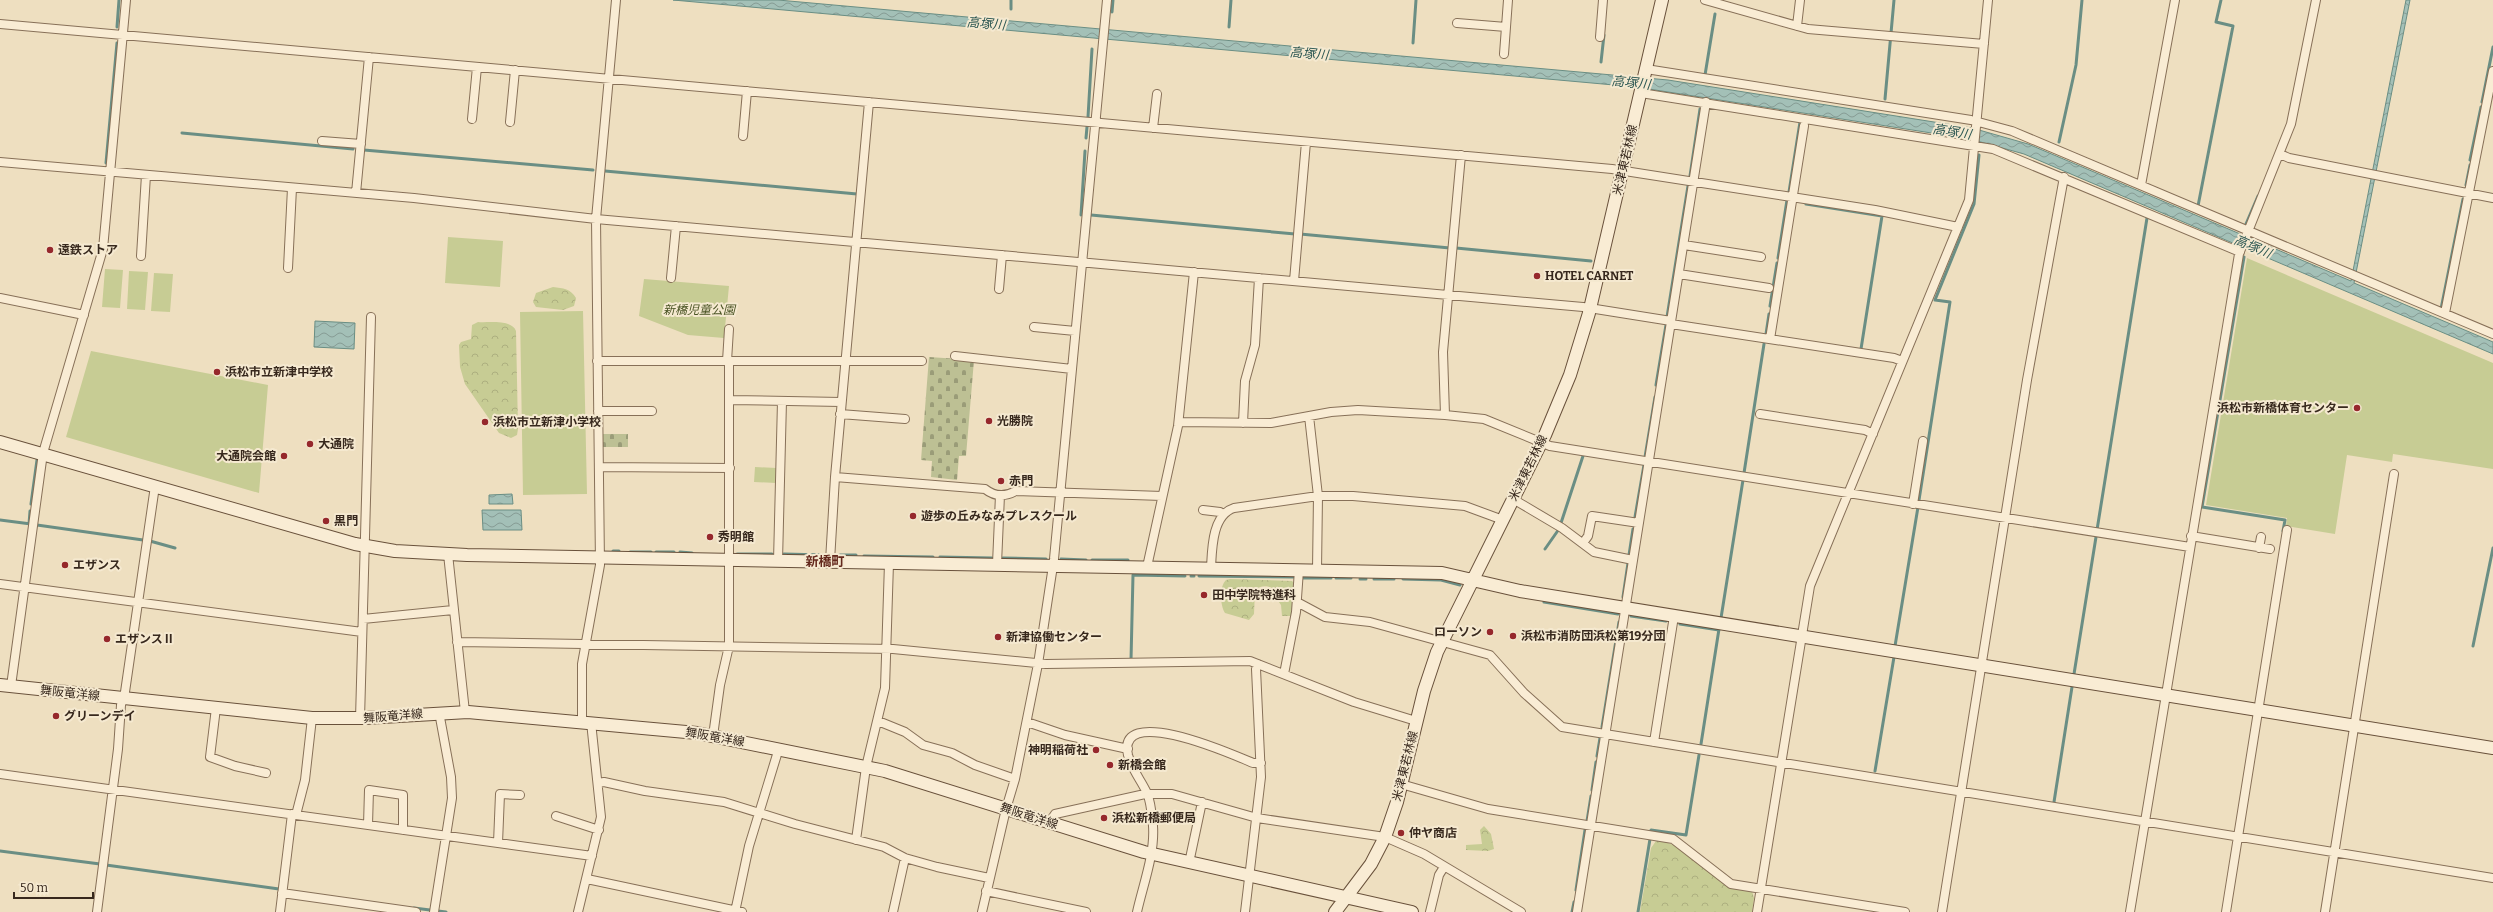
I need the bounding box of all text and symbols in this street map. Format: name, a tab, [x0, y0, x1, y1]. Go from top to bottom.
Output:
water label: 高塚川	[966, 14, 1008, 33]
water label: 高塚川	[1289, 44, 1331, 63]
water label: 高塚川	[1611, 73, 1653, 92]
water label: 高塚川	[1931, 121, 1974, 142]
street label: 米津東若林線	[1610, 123, 1640, 197]
water label: 高塚川	[2232, 232, 2276, 262]
place label: 遠鉄ストア	[58, 243, 118, 257]
marker: 遠鉄ストア	[45, 245, 55, 255]
place label: HOTEL CARNET	[1545, 269, 1634, 283]
marker: HOTEL CARNET	[1532, 271, 1542, 281]
park label: 新橋児童公園	[663, 303, 737, 317]
place label: 浜松市立新津中学校	[225, 365, 333, 379]
marker: 浜松市立新津中学校	[212, 367, 222, 377]
place label: 浜松市新橋体育センター	[2217, 401, 2349, 415]
marker: 浜松市新橋体育センター	[2352, 403, 2362, 413]
place label: 光勝院	[997, 414, 1033, 428]
place label: 浜松市立新津小学校	[493, 415, 601, 429]
marker: 光勝院	[984, 416, 994, 426]
marker: 浜松市立新津小学校	[480, 417, 490, 427]
street label: 米津東若林線	[1506, 433, 1550, 503]
place label: 大通院	[318, 437, 354, 451]
marker: 大通院	[305, 439, 315, 449]
place label: 大通院会館	[216, 449, 276, 463]
marker: 大通院会館	[279, 451, 289, 461]
place label: 赤門	[1009, 474, 1033, 488]
marker: 赤門	[996, 476, 1006, 486]
place label: 遊歩の丘みなみプレスクール	[921, 509, 1077, 523]
marker: 遊歩の丘みなみプレスクール	[908, 511, 918, 521]
place label: 黒門	[334, 514, 358, 528]
marker: 黒門	[321, 516, 331, 526]
place label: 秀明館	[718, 530, 754, 544]
marker: 秀明館	[705, 532, 715, 542]
district label: 新橋町	[805, 554, 845, 569]
place label: エザンス	[73, 558, 121, 572]
marker: エザンス	[60, 560, 70, 570]
place label: 田中学院特進科	[1212, 588, 1296, 602]
marker: 田中学院特進科	[1199, 590, 1209, 600]
place label: ローソン	[1434, 625, 1482, 639]
marker: ローソン	[1485, 627, 1495, 637]
place label: 浜松市消防団浜松第19分団	[1521, 629, 1665, 643]
place label: 新津協働センター	[1006, 630, 1102, 644]
marker: 浜松市消防団浜松第19分団	[1508, 631, 1518, 641]
place label: エザンスⅡ	[115, 632, 175, 646]
marker: 新津協働センター	[993, 632, 1003, 642]
marker: エザンスⅡ	[102, 634, 112, 644]
street label: 舞阪竜洋線	[39, 683, 101, 703]
street label: 舞阪竜洋線	[362, 706, 424, 726]
place label: グリーンデイ	[64, 709, 135, 723]
marker: グリーンデイ	[51, 711, 61, 721]
street label: 舞阪竜洋線	[684, 725, 746, 749]
street label: 米津東若林線	[1389, 729, 1421, 803]
place label: 神明稲荷社	[1028, 743, 1088, 757]
marker: 神明稲荷社	[1091, 745, 1101, 755]
place label: 新橋会館	[1118, 758, 1166, 772]
marker: 新橋会館	[1105, 760, 1115, 770]
street label: 舞阪竜洋線	[998, 800, 1060, 832]
place label: 浜松新橋郵便局	[1112, 811, 1196, 825]
marker: 浜松新橋郵便局	[1099, 813, 1109, 823]
place label: 仲ヤ商店	[1409, 826, 1457, 840]
marker: 仲ヤ商店	[1396, 828, 1406, 838]
scale bar	[14, 874, 93, 900]
text: 50 m	[20, 881, 49, 895]

